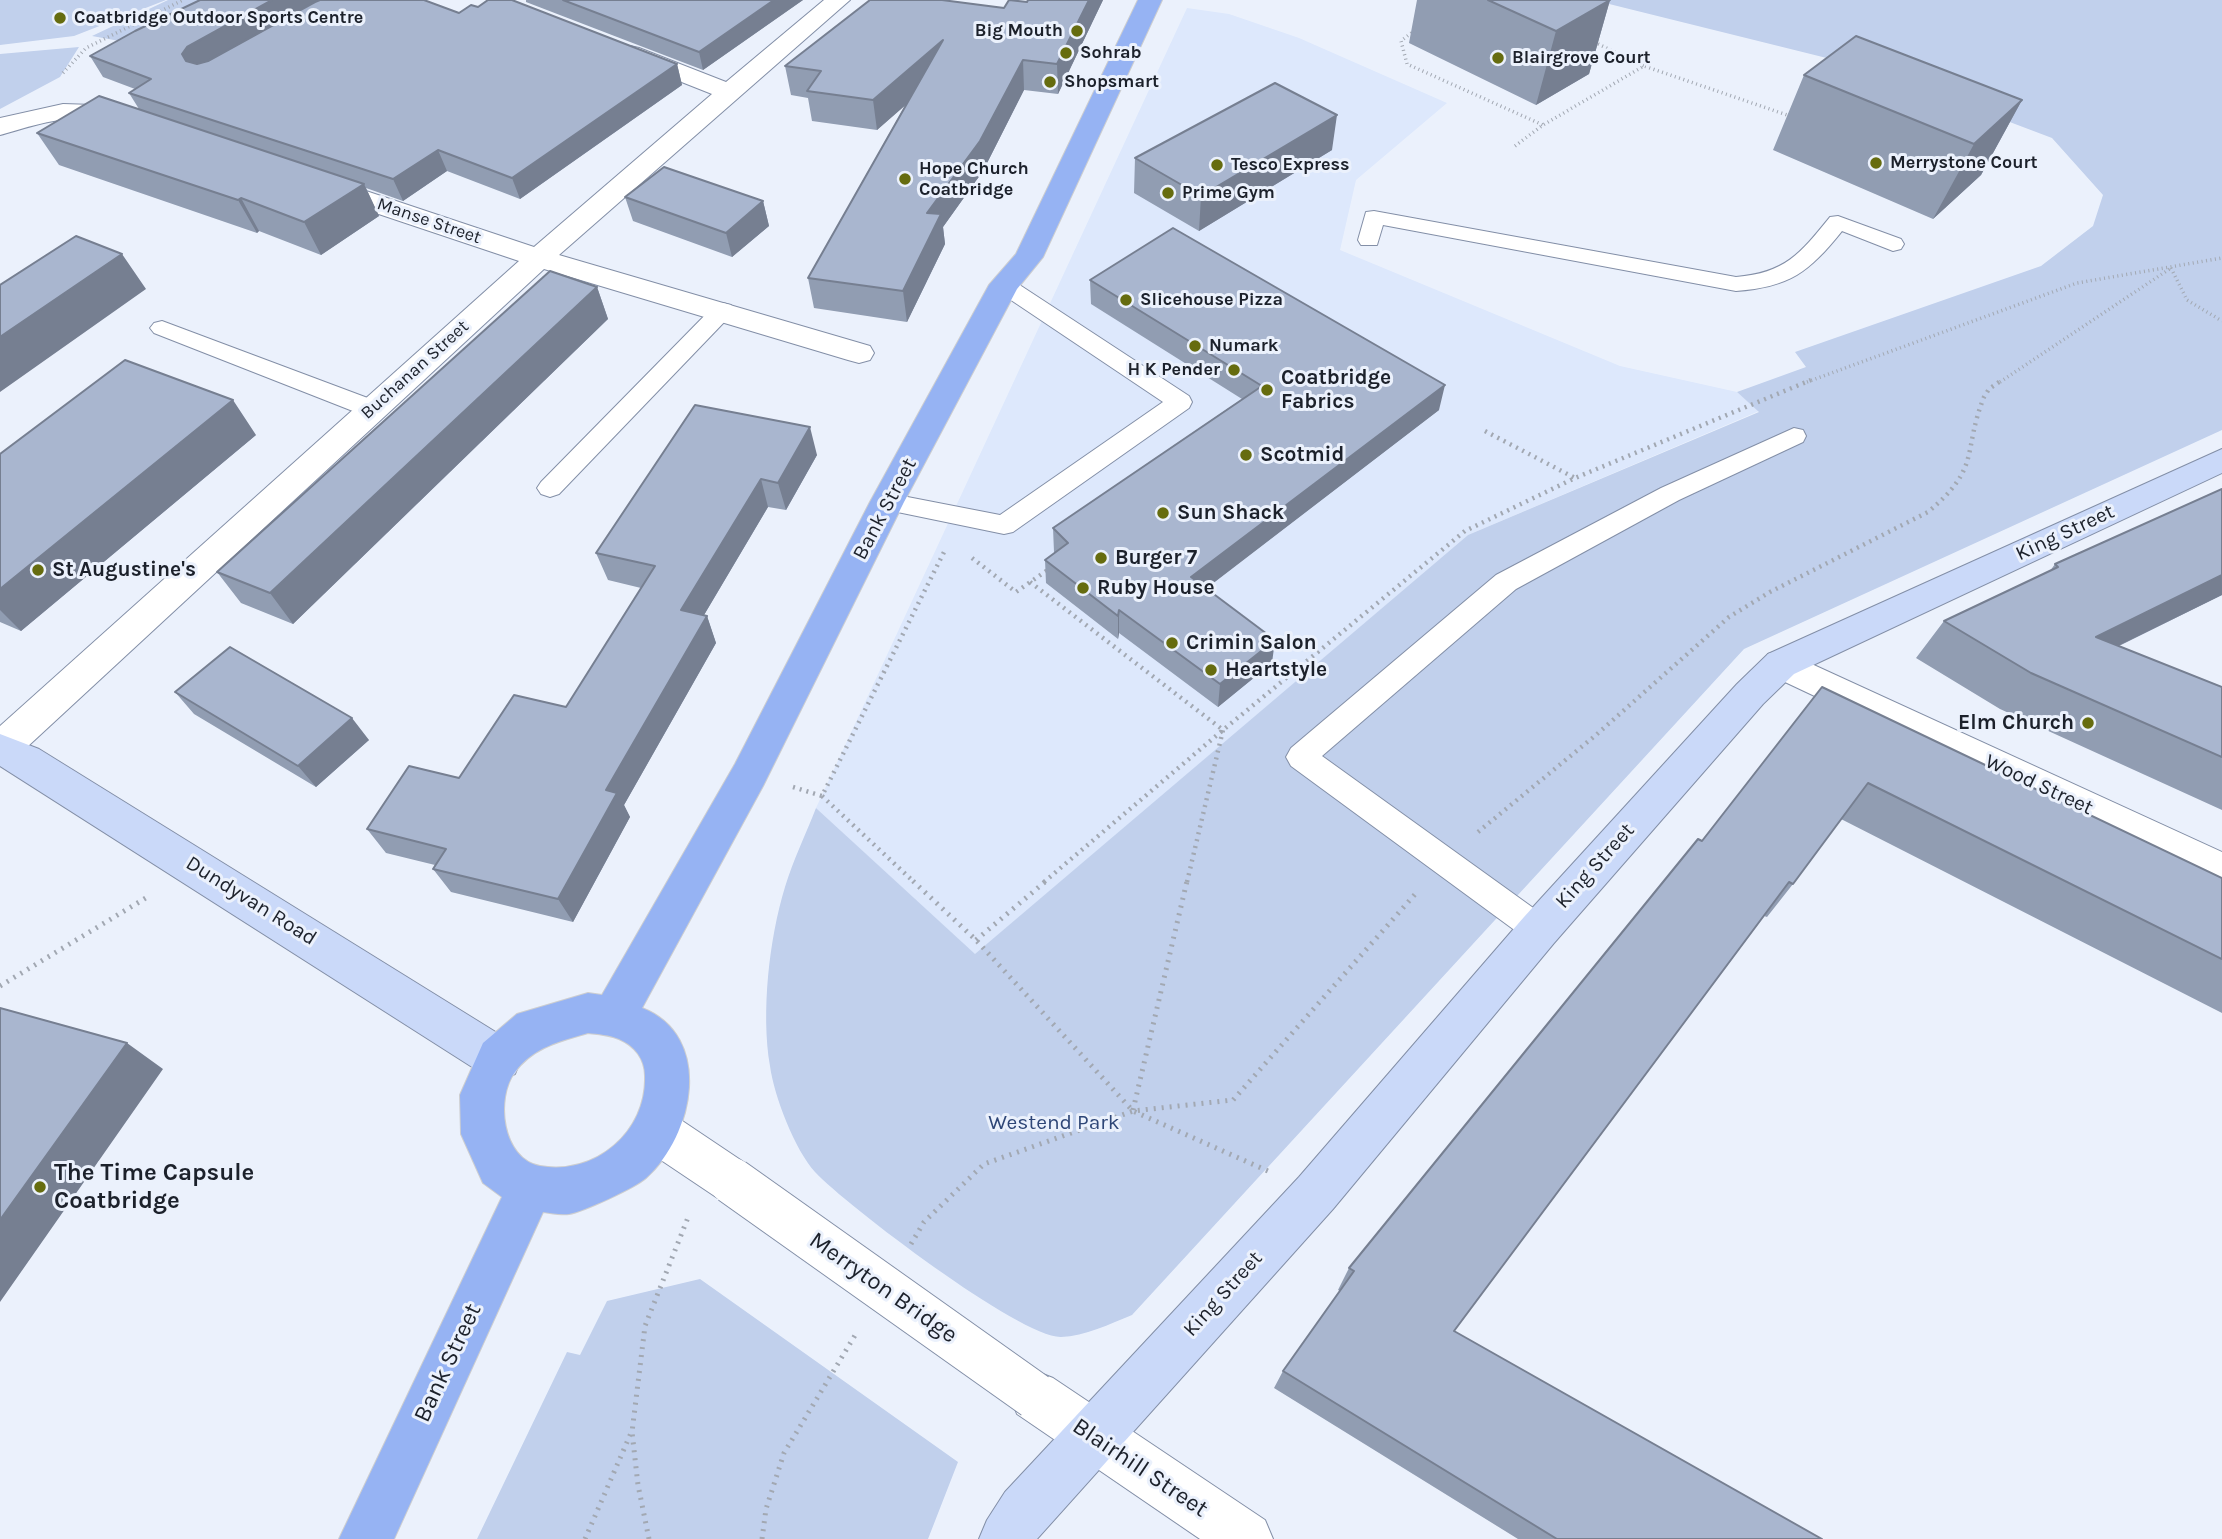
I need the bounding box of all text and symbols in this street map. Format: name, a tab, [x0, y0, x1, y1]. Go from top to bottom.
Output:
place label: Coatbridge Outdoor Sports Centre	[74, 7, 363, 29]
marker: Coatbridge Outdoor Sports Centre	[52, 10, 68, 26]
place label: Big Mouth	[975, 20, 1063, 42]
marker: Big Mouth	[1069, 23, 1085, 39]
place label: Sohrab	[1080, 42, 1142, 64]
marker: Sohrab	[1058, 45, 1074, 61]
place label: Blairgrove Court	[1512, 47, 1651, 69]
marker: Blairgrove Court	[1490, 50, 1506, 66]
place label: Shopsmart	[1064, 71, 1159, 93]
marker: Shopsmart	[1042, 74, 1058, 90]
place label: Merrystone Court	[1890, 152, 2038, 174]
place label: Tesco Express	[1231, 154, 1349, 176]
marker: Merrystone Court	[1868, 155, 1884, 171]
marker: Tesco Express	[1209, 157, 1225, 173]
place label: Hope Church Coatbridge	[919, 158, 1029, 200]
marker: Hope Church Coatbridge	[897, 171, 913, 187]
place label: Prime Gym	[1182, 182, 1275, 204]
marker: Prime Gym	[1160, 185, 1176, 201]
street label: Manse Street	[374, 193, 484, 249]
place label: Slicehouse Pizza	[1140, 289, 1283, 311]
marker: Slicehouse Pizza	[1118, 292, 1134, 308]
street label: Buchanan Street	[357, 316, 473, 424]
place label: Numark	[1209, 335, 1279, 357]
marker: Numark	[1187, 338, 1203, 354]
place label: H K Pender	[1128, 359, 1220, 381]
marker: H K Pender	[1226, 362, 1242, 378]
place label: Coatbridge Fabrics	[1281, 365, 1391, 415]
marker: Coatbridge Fabrics	[1259, 382, 1275, 398]
place label: Scotmid	[1260, 442, 1344, 468]
marker: Scotmid	[1238, 447, 1254, 463]
street label: Bank Street	[848, 454, 922, 564]
street label: King Street	[2012, 499, 2118, 567]
place label: Sun Shack	[1177, 500, 1284, 526]
marker: Sun Shack	[1155, 505, 1171, 521]
place label: Burger 7	[1115, 545, 1197, 571]
marker: Burger 7	[1093, 550, 1109, 566]
place label: St Augustine's	[52, 557, 196, 583]
marker: St Augustine's	[30, 562, 46, 578]
place label: Ruby House	[1097, 575, 1215, 601]
marker: Ruby House	[1075, 580, 1091, 596]
place label: Crimin Salon	[1186, 630, 1317, 656]
marker: Crimin Salon	[1164, 635, 1180, 651]
place label: Heartstyle	[1225, 657, 1327, 683]
marker: Heartstyle	[1203, 662, 1219, 678]
place label: Elm Church	[1958, 710, 2074, 736]
marker: Elm Church	[2080, 715, 2096, 731]
street label: Wood Street	[1981, 749, 2097, 821]
street label: King Street	[1550, 818, 1640, 914]
street label: Dundyvan Road	[181, 851, 321, 951]
park label: Westend Park	[988, 1110, 1120, 1136]
place label: The Time Capsule Coatbridge	[54, 1159, 254, 1215]
marker: The Time Capsule Coatbridge	[32, 1179, 48, 1195]
street label: Merryton Bridge	[803, 1226, 963, 1350]
street label: King Street	[1178, 1246, 1268, 1342]
street label: Bank Street	[408, 1299, 488, 1427]
street label: Blairhill Street	[1067, 1412, 1213, 1524]

